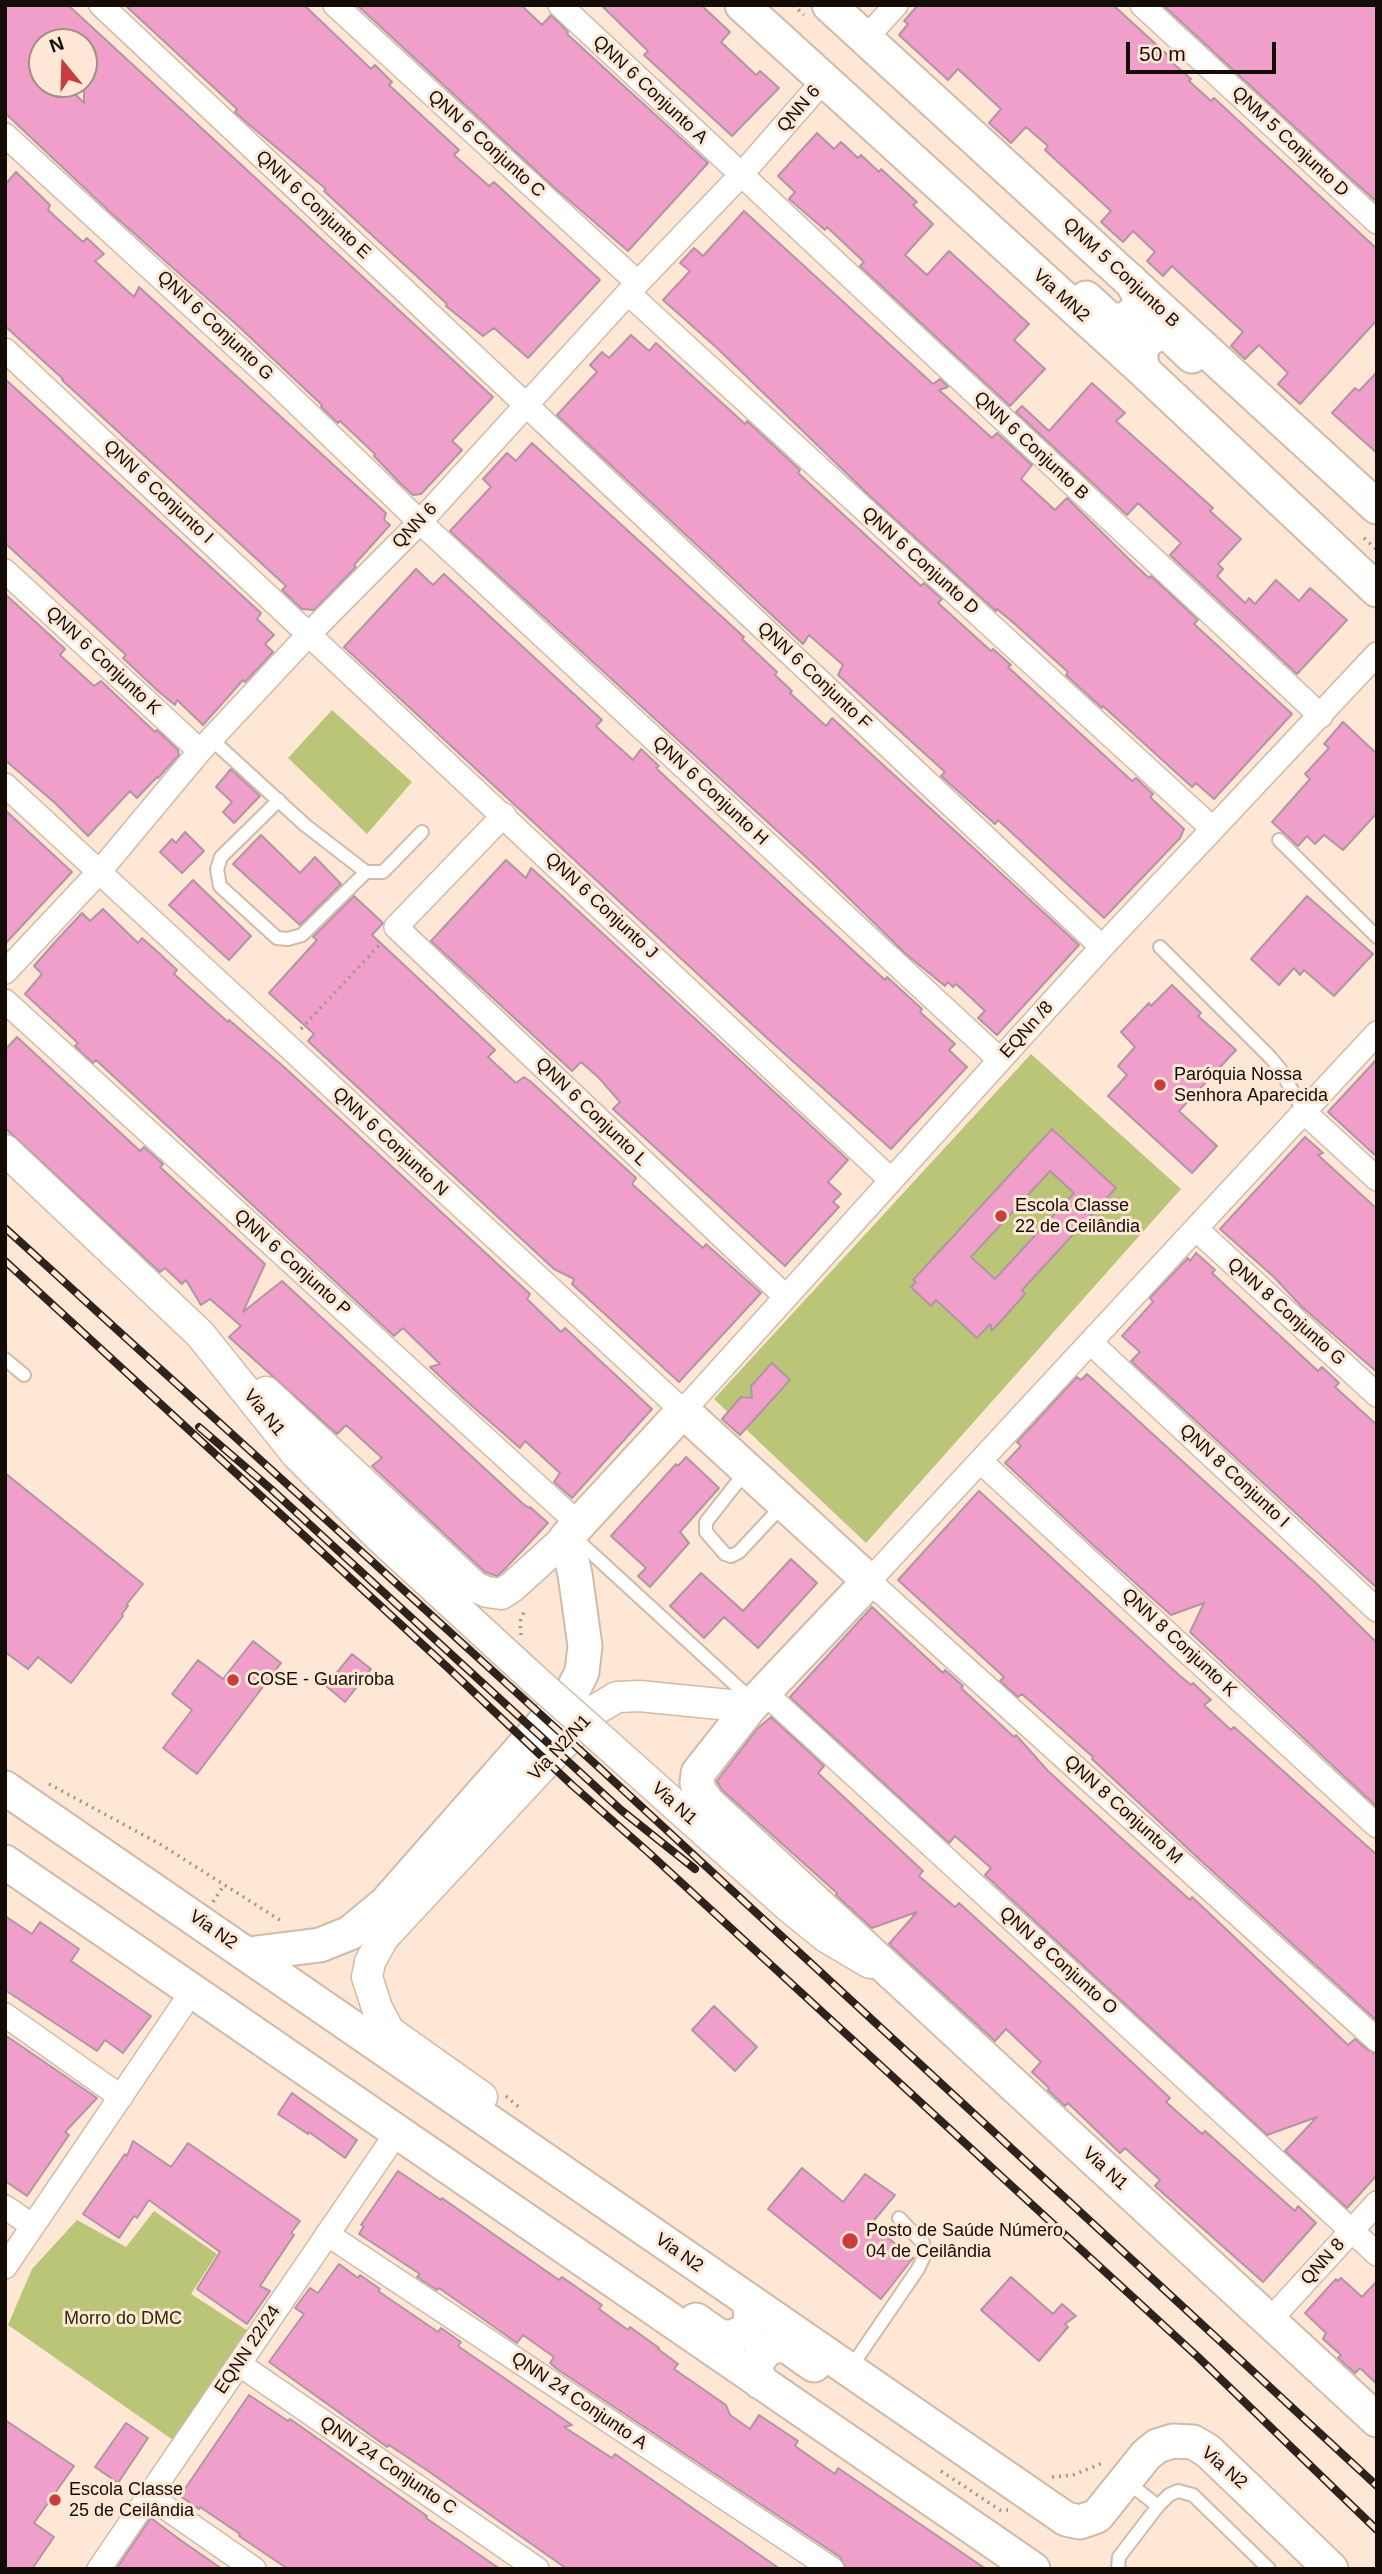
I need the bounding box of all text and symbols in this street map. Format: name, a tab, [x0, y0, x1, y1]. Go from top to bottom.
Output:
north arrow	[28, 28, 98, 98]
scale bar	[1130, 28, 1280, 72]
street label: QNN 6 Conjunto A	[588, 31, 712, 149]
text: N	[47, 32, 67, 57]
text: 50 m	[1139, 42, 1186, 65]
street label: QNN 6	[773, 81, 825, 137]
street label: QNM 5 Conjunto D	[1227, 82, 1353, 202]
street label: QNN 6 Conjunto C	[423, 86, 549, 202]
street label: QNN 6 Conjunto E	[251, 146, 375, 264]
street label: QNM 5 Conjunto B	[1058, 214, 1184, 332]
street label: Via MN2	[1028, 265, 1094, 327]
street label: QNN 6 Conjunto G	[152, 267, 278, 385]
street label: QNN 6 Conjunto B	[969, 387, 1093, 505]
street label: QNN 6 Conjunto I	[99, 436, 217, 548]
street label: QNN 6	[388, 499, 442, 553]
street label: QNN 6 Conjunto D	[857, 503, 983, 619]
street label: QNN 6 Conjunto K	[41, 602, 165, 720]
street label: QNN 6 Conjunto F	[752, 618, 876, 734]
street label: QNN 6 Conjunto H	[648, 732, 772, 850]
street label: QNN 6 Conjunto J	[540, 848, 662, 964]
street label: EQNn /8	[996, 997, 1058, 1063]
street label: QNN 6 Conjunto L	[531, 1053, 651, 1171]
place label: Paróquia Nossa Senhora Aparecida	[1174, 1064, 1328, 1106]
marker: Paróquia Nossa Senhora Aparecida	[1152, 1077, 1168, 1093]
street label: QNN 6 Conjunto N	[328, 1083, 452, 1201]
place label: Escola Classe 22 de Ceilândia	[1015, 1195, 1140, 1238]
street label: QNN 6 Conjunto P	[229, 1205, 355, 1321]
marker: Escola Classe 22 de Ceilândia	[993, 1208, 1009, 1224]
street label: QNN 8 Conjunto G	[1223, 1253, 1349, 1371]
street label: Via N1	[239, 1385, 289, 1441]
street label: QNN 8 Conjunto I	[1175, 1420, 1293, 1532]
street label: QNN 8 Conjunto K	[1117, 1584, 1241, 1702]
place label: COSE - Guariroba	[247, 1669, 394, 1691]
marker: COSE - Guariroba	[225, 1672, 241, 1688]
street label: Via N2/N1	[524, 1711, 596, 1785]
street label: QNN 8 Conjunto M	[1059, 1751, 1187, 1869]
street label: Via N1	[647, 1778, 701, 1830]
street label: QNN 8 Conjunto O	[995, 1902, 1121, 2020]
street label: Via N2	[185, 1906, 241, 1954]
street label: Via N1	[1078, 2143, 1132, 2195]
place label: Posto de Saúde Número 04 de Ceilândia	[866, 2220, 1063, 2262]
street label: Via N2	[651, 2229, 707, 2277]
marker: Posto de Saúde Número 04 de Ceilândia	[840, 2231, 860, 2251]
street label: QNN 8	[1297, 2234, 1349, 2290]
street label: EQNN 22/24	[211, 2302, 285, 2398]
park label: Morro do DMC	[64, 2308, 182, 2330]
street label: QNN 24 Conjunto A	[507, 2348, 651, 2454]
street label: QNN 24 Conjunto C	[316, 2412, 460, 2520]
street label: Via N2	[1197, 2442, 1251, 2494]
place label: Escola Classe 25 de Ceilândia	[69, 2479, 194, 2522]
marker: Escola Classe 25 de Ceilândia	[47, 2492, 63, 2508]

